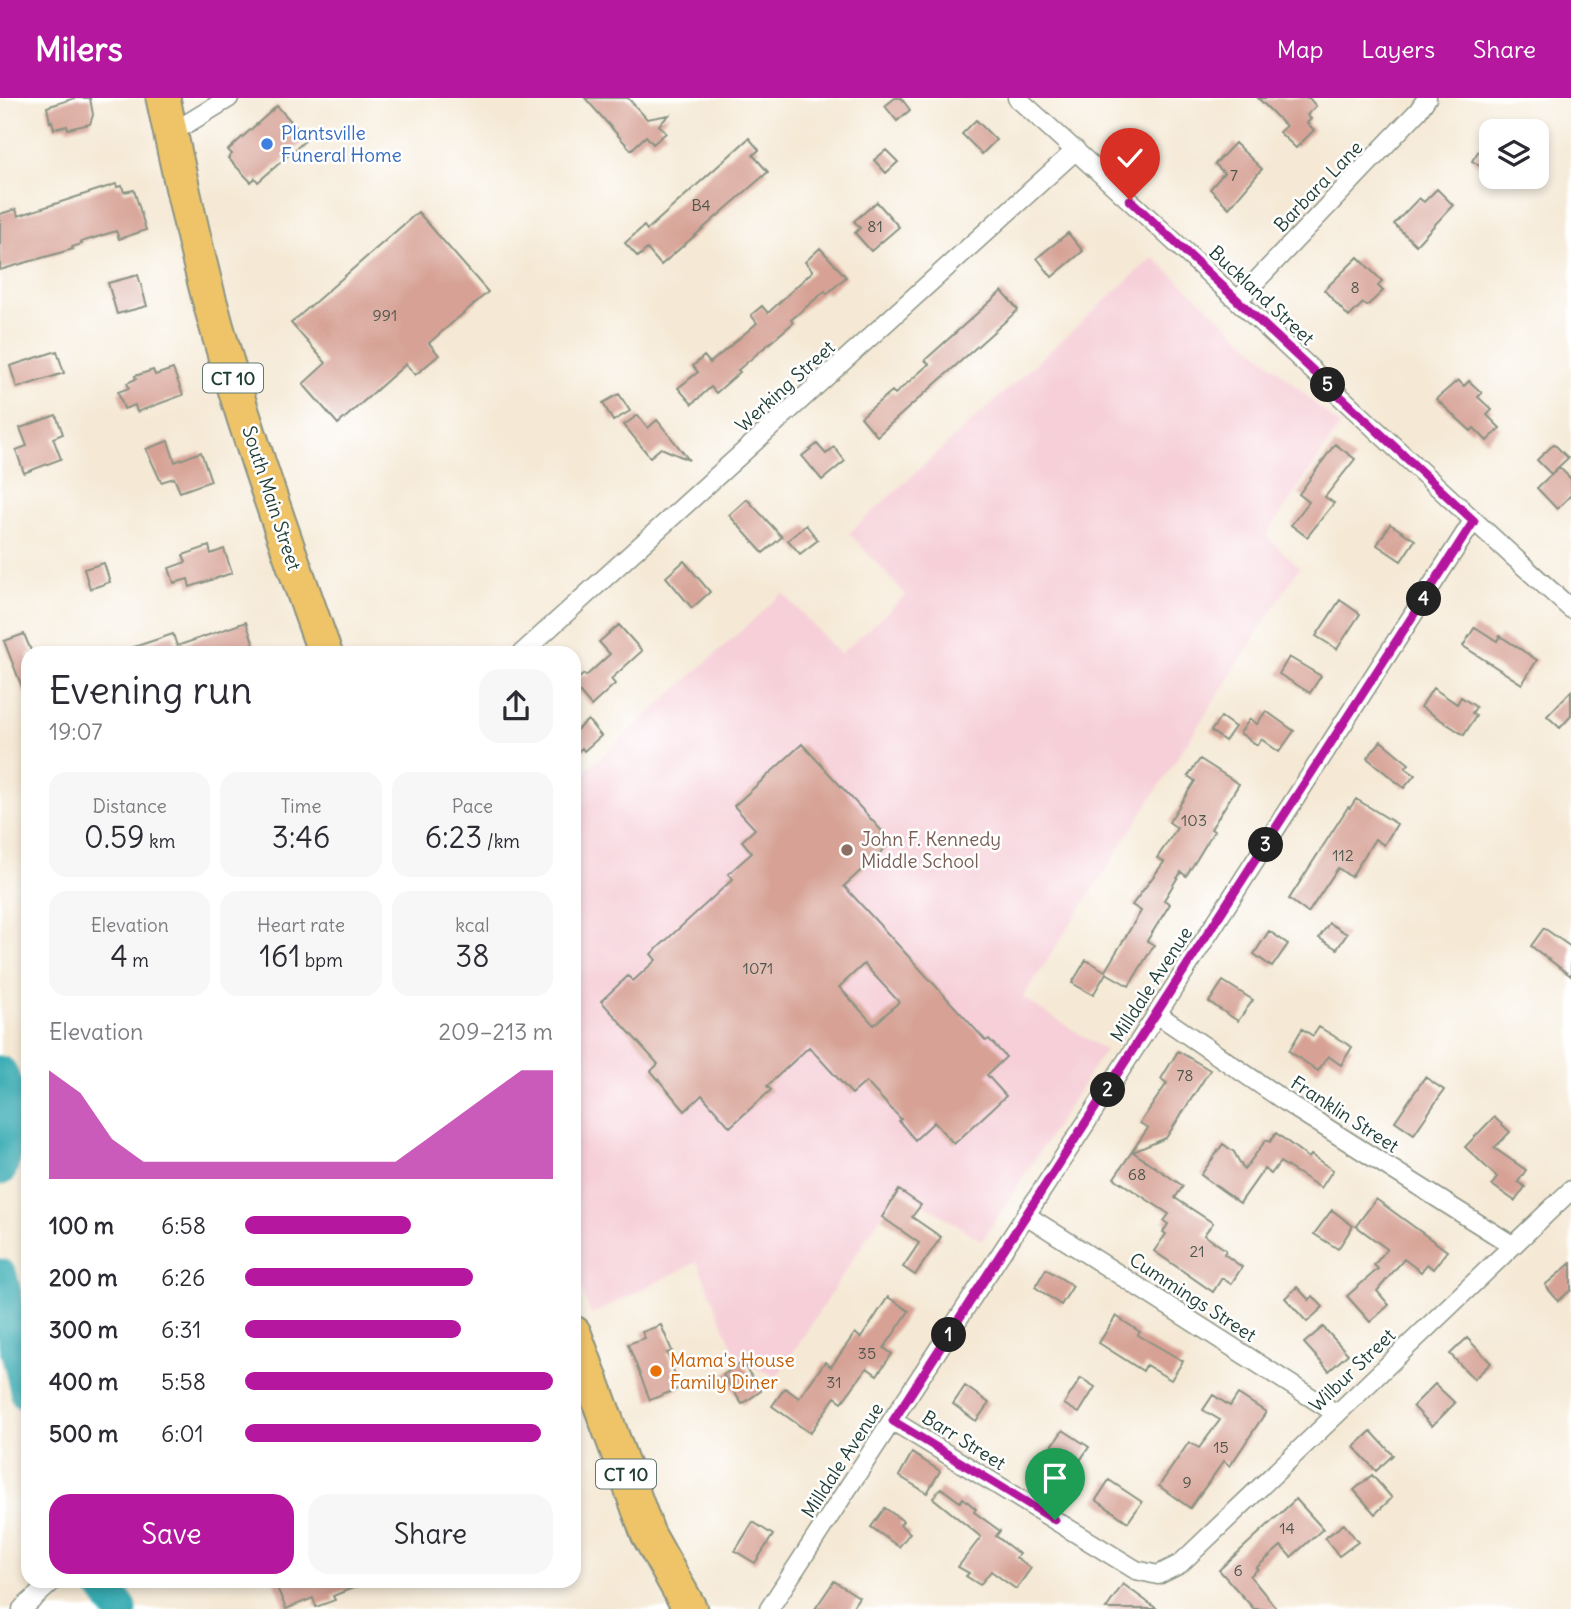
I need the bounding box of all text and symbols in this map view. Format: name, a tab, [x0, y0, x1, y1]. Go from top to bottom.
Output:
text: Milers	[35, 28, 123, 70]
text: Map	[1277, 34, 1323, 64]
text: Layers	[1361, 34, 1435, 64]
text: Share	[1473, 34, 1536, 64]
map controls	[1479, 119, 1549, 189]
button: layers	[1479, 119, 1549, 189]
place label: Plantsville Funeral Home	[281, 121, 402, 167]
pin	[1100, 128, 1160, 200]
street label: Barbara Lane	[1269, 135, 1367, 237]
marker: Plantsville Funeral Home	[259, 136, 275, 152]
icon: check	[1111, 139, 1149, 177]
house number: 7	[1230, 165, 1238, 185]
house number: B4	[691, 195, 711, 215]
house number: 81	[867, 216, 883, 236]
street label: Buckland Street	[1204, 240, 1320, 350]
house number: 8	[1350, 277, 1360, 297]
house number: 991	[373, 305, 397, 325]
street label: Werking Street	[730, 335, 840, 437]
road number: CT 10	[203, 364, 263, 392]
pin: 5	[1310, 368, 1346, 402]
text: 5	[1322, 372, 1333, 396]
street label: South Main Street	[237, 423, 307, 573]
pin: 4	[1406, 582, 1442, 616]
text: 4	[1418, 586, 1429, 610]
text: Evening run	[49, 667, 252, 714]
button: share	[479, 669, 553, 743]
text: 19:07	[49, 717, 103, 746]
text: Distance	[93, 794, 167, 818]
text: Time	[280, 794, 322, 818]
text: Pace	[452, 794, 493, 818]
house number: 103	[1181, 810, 1207, 830]
text: 0.59	[84, 818, 144, 856]
text: 3:46	[272, 818, 330, 856]
text: 6:23	[425, 818, 482, 856]
place label: John F. Kennedy Middle School	[861, 827, 1001, 873]
pin: 3	[1248, 828, 1284, 862]
text: km	[144, 829, 175, 853]
text: /km	[482, 829, 520, 853]
text: 3	[1260, 832, 1271, 856]
marker: John F. Kennedy Middle School	[839, 842, 855, 858]
house number: 112	[1332, 845, 1354, 865]
text: Elevation	[91, 913, 169, 937]
text: Heart rate	[257, 913, 345, 937]
text: kcal	[455, 913, 489, 937]
street label: Milldale Avenue	[1105, 922, 1197, 1046]
text: 4	[110, 937, 128, 975]
text: 161	[259, 937, 300, 975]
text: 38	[455, 937, 489, 975]
text: m	[128, 948, 149, 972]
text: bpm	[300, 948, 343, 972]
house number: 1071	[743, 958, 773, 978]
text: Elevation	[49, 1017, 143, 1046]
text: 209–213 m	[439, 1017, 553, 1046]
house number: 78	[1176, 1065, 1194, 1085]
street label: Franklin Street	[1287, 1070, 1403, 1158]
pin: 2	[1090, 1072, 1126, 1108]
text: 2	[1102, 1077, 1113, 1101]
house number: 68	[1128, 1164, 1146, 1184]
text: 100 m	[49, 1211, 114, 1240]
text: 6:58	[161, 1211, 206, 1240]
house number: 21	[1189, 1241, 1205, 1261]
street label: Cummings Street	[1125, 1247, 1261, 1347]
text: 200 m	[49, 1263, 118, 1292]
text: 6:26	[161, 1263, 205, 1292]
text: 300 m	[49, 1315, 118, 1344]
text: 6:31	[161, 1315, 201, 1344]
pin: 1	[932, 1318, 967, 1352]
text: 1	[945, 1322, 952, 1346]
street label: Wilbur Street	[1304, 1323, 1400, 1417]
house number: 35	[858, 1343, 876, 1363]
place label: Mama's House Family Diner	[670, 1348, 795, 1394]
marker: Mama's House Family Diner	[648, 1363, 664, 1379]
text: 400 m	[49, 1367, 118, 1396]
text: 5:58	[161, 1367, 206, 1396]
house number: 31	[826, 1372, 842, 1392]
street label: Milldale Avenue	[796, 1398, 888, 1522]
street label: Barr Street	[918, 1405, 1010, 1475]
text: 500 m	[49, 1419, 118, 1448]
text: 6:01	[161, 1419, 204, 1448]
house number: 15	[1213, 1437, 1229, 1457]
pin	[1025, 1448, 1085, 1520]
icon: arrive	[1036, 1459, 1074, 1497]
road number: CT 10	[596, 1460, 656, 1489]
house number: 9	[1182, 1472, 1192, 1492]
button: Save	[49, 1494, 294, 1574]
button: Share	[308, 1494, 553, 1574]
house number: 14	[1279, 1518, 1295, 1538]
house number: 6	[1233, 1560, 1243, 1580]

